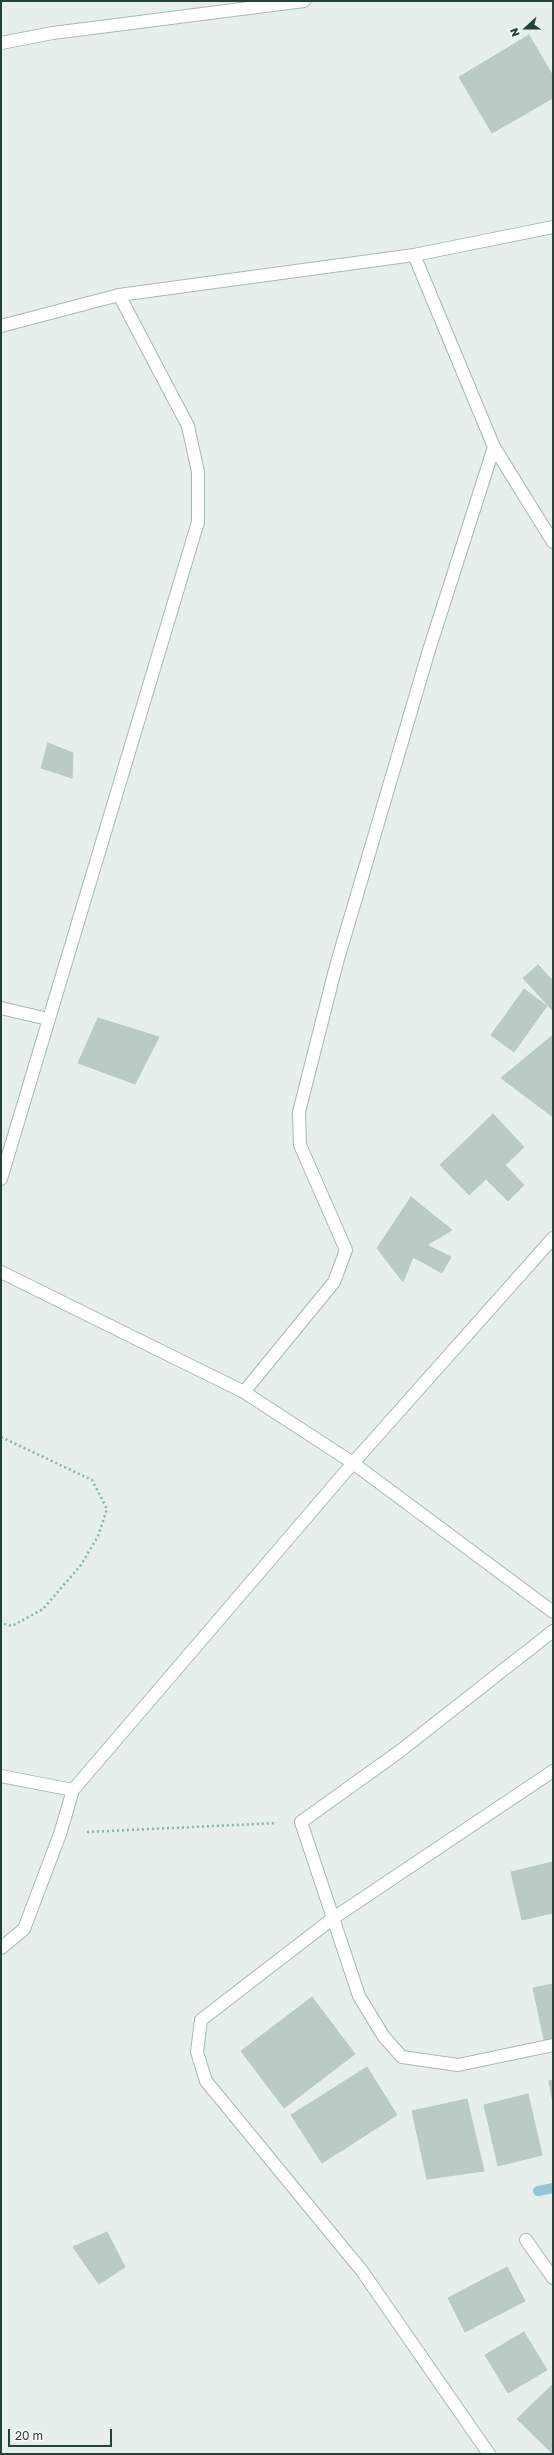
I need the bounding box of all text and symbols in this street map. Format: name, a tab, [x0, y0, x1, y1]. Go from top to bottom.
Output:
north arrow	[506, 8, 546, 48]
text: N	[507, 26, 522, 39]
scale bar	[10, 2421, 114, 2447]
text: 20 m	[15, 2428, 43, 2443]

